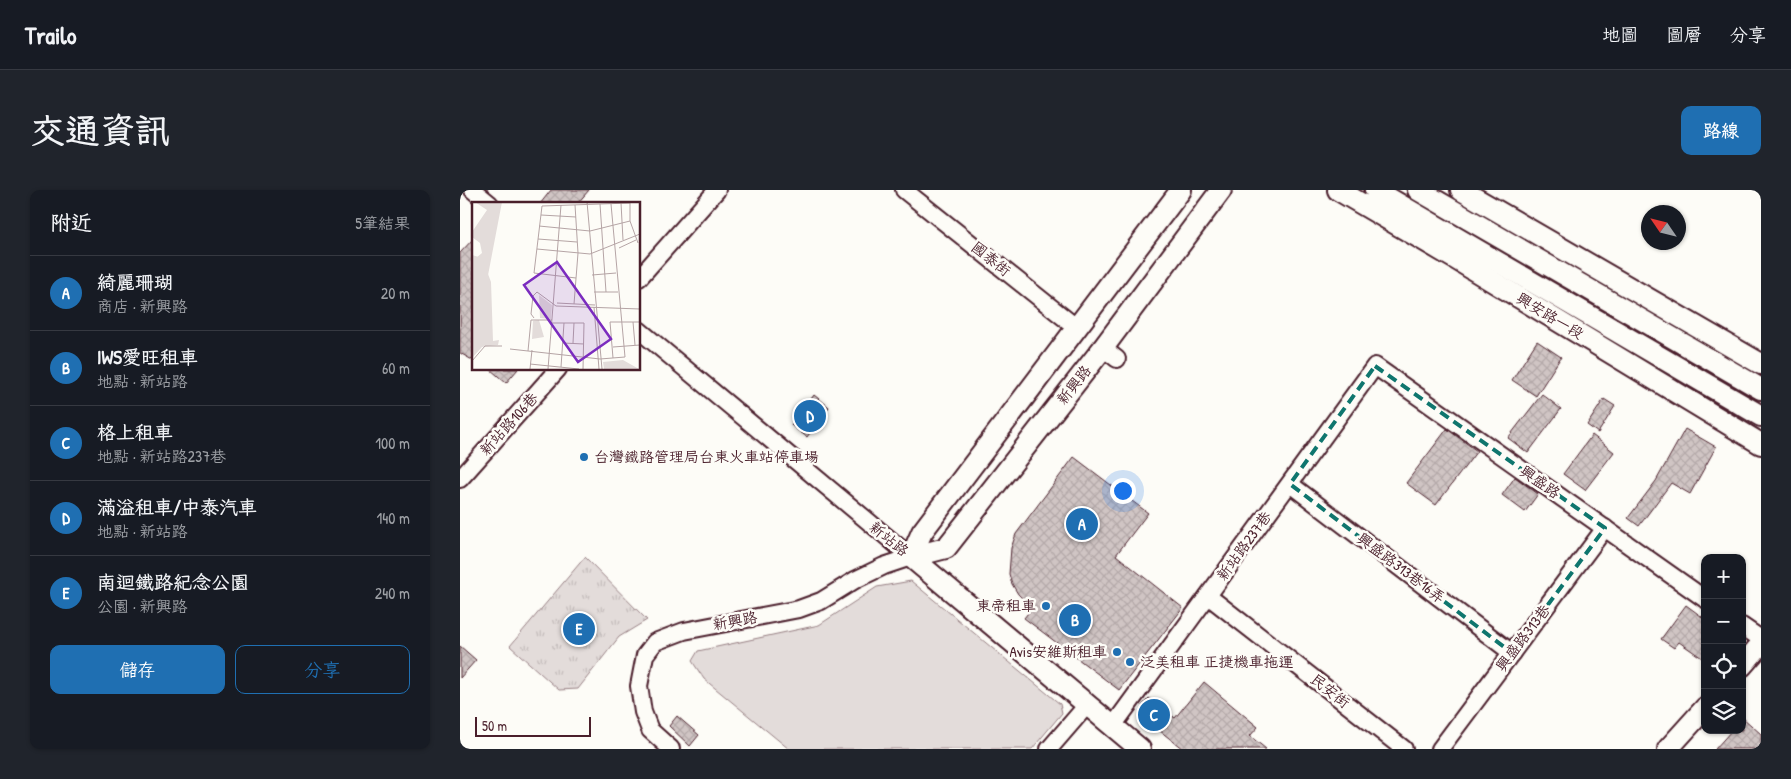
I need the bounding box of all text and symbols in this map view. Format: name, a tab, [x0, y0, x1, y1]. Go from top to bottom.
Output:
text: Trailo	[25, 19, 76, 51]
text: 地圖	[1602, 22, 1638, 47]
text: 圖層	[1666, 22, 1702, 47]
text: 分享	[1730, 22, 1766, 47]
button: 路線	[1681, 106, 1761, 155]
text: 交通資訊	[30, 107, 170, 154]
inset map	[472, 202, 640, 370]
north arrow	[1641, 205, 1686, 250]
text: 附近	[50, 208, 92, 237]
text: 5筆結果	[355, 212, 410, 234]
street label: 國泰街	[967, 236, 1015, 281]
text: 綺麗珊瑚	[97, 269, 173, 295]
text: A	[62, 282, 70, 304]
text: 20 m	[381, 282, 410, 304]
street label: 興安路一段	[1513, 287, 1588, 344]
text: 商店 · 新興路	[97, 295, 188, 317]
text: IWS愛旺租車	[97, 344, 198, 370]
text: B	[62, 357, 70, 379]
text: 60 m	[382, 357, 410, 379]
street label: 新興路	[1051, 360, 1096, 409]
text: 地點 · 新站路	[97, 370, 188, 392]
street label: 新站路106巷	[475, 388, 543, 460]
pin: D	[794, 397, 826, 435]
text: 格上租車	[97, 419, 173, 445]
text: C	[62, 432, 70, 454]
text: 100 m	[375, 432, 410, 454]
text: 地點 · 新站路237巷	[97, 445, 226, 467]
place label: 台灣鐵路管理局台東火車站停車場	[594, 446, 819, 467]
marker: 台灣鐵路管理局台東火車站停車場	[578, 451, 590, 463]
street label: 興盛路	[1516, 460, 1565, 503]
your location	[1110, 478, 1136, 504]
text: 滿溢租車/中泰汽車	[97, 494, 257, 520]
pin: A	[1066, 505, 1098, 543]
text: D	[62, 507, 70, 529]
text: 140 m	[376, 507, 410, 529]
street label: 新站路237巷	[1211, 507, 1276, 585]
street label: 新站路	[865, 516, 913, 561]
text: 地點 · 新站路	[97, 520, 188, 542]
street label: 興盛路313巷16弄	[1353, 528, 1450, 608]
map controls	[1701, 554, 1746, 734]
button: +	[1701, 554, 1746, 599]
text: 南迴鐵路紀念公園	[97, 569, 249, 595]
text: E	[62, 582, 70, 604]
text: 240 m	[375, 582, 410, 604]
text: 公園 · 新興路	[97, 595, 188, 617]
place label: 東帝租車	[976, 595, 1036, 616]
button: −	[1701, 599, 1746, 644]
marker: 東帝租車	[1040, 600, 1052, 612]
street label: 興盛路313巷	[1490, 600, 1555, 676]
pin: B	[1059, 601, 1091, 639]
street label: 新興路	[711, 606, 759, 635]
pin: E	[563, 610, 595, 648]
place label: Avis安維斯租車	[1010, 641, 1107, 662]
button: locate	[1701, 644, 1746, 689]
button: 儲存	[50, 645, 225, 694]
button: 分享	[235, 645, 410, 694]
marker: Avis安維斯租車	[1111, 646, 1123, 658]
place label: 泛美租車 正捷機車拖運	[1140, 651, 1293, 672]
marker: 泛美租車 正捷機車拖運	[1124, 656, 1136, 668]
street label: 民安街	[1306, 668, 1355, 713]
button: layers	[1701, 689, 1746, 734]
pin: C	[1138, 696, 1170, 734]
scale bar	[475, 714, 591, 737]
text: 50 m	[482, 716, 507, 735]

